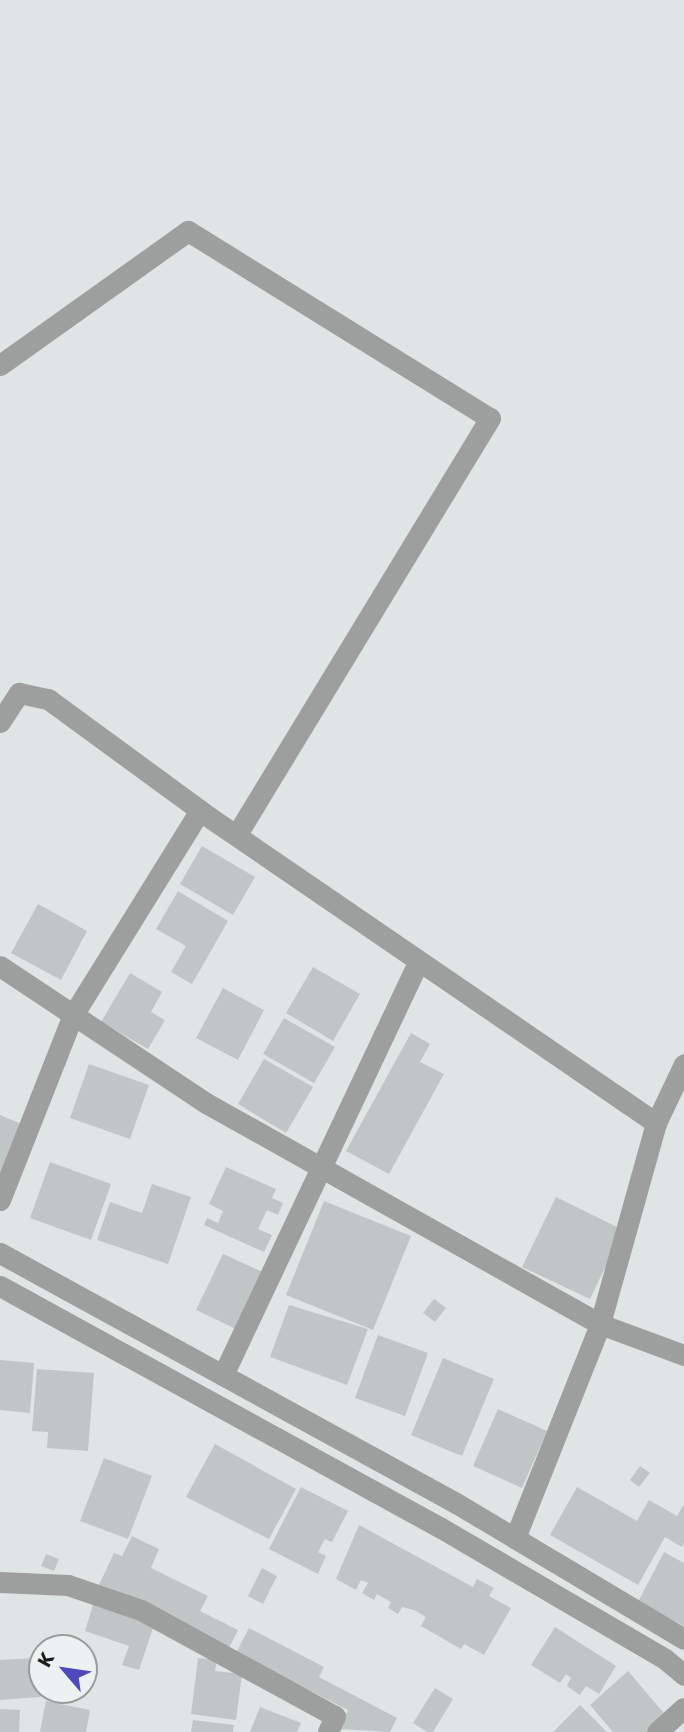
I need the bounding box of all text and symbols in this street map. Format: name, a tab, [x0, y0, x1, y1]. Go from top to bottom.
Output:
north arrow	[28, 1634, 98, 1704]
text: K	[31, 1647, 61, 1672]

